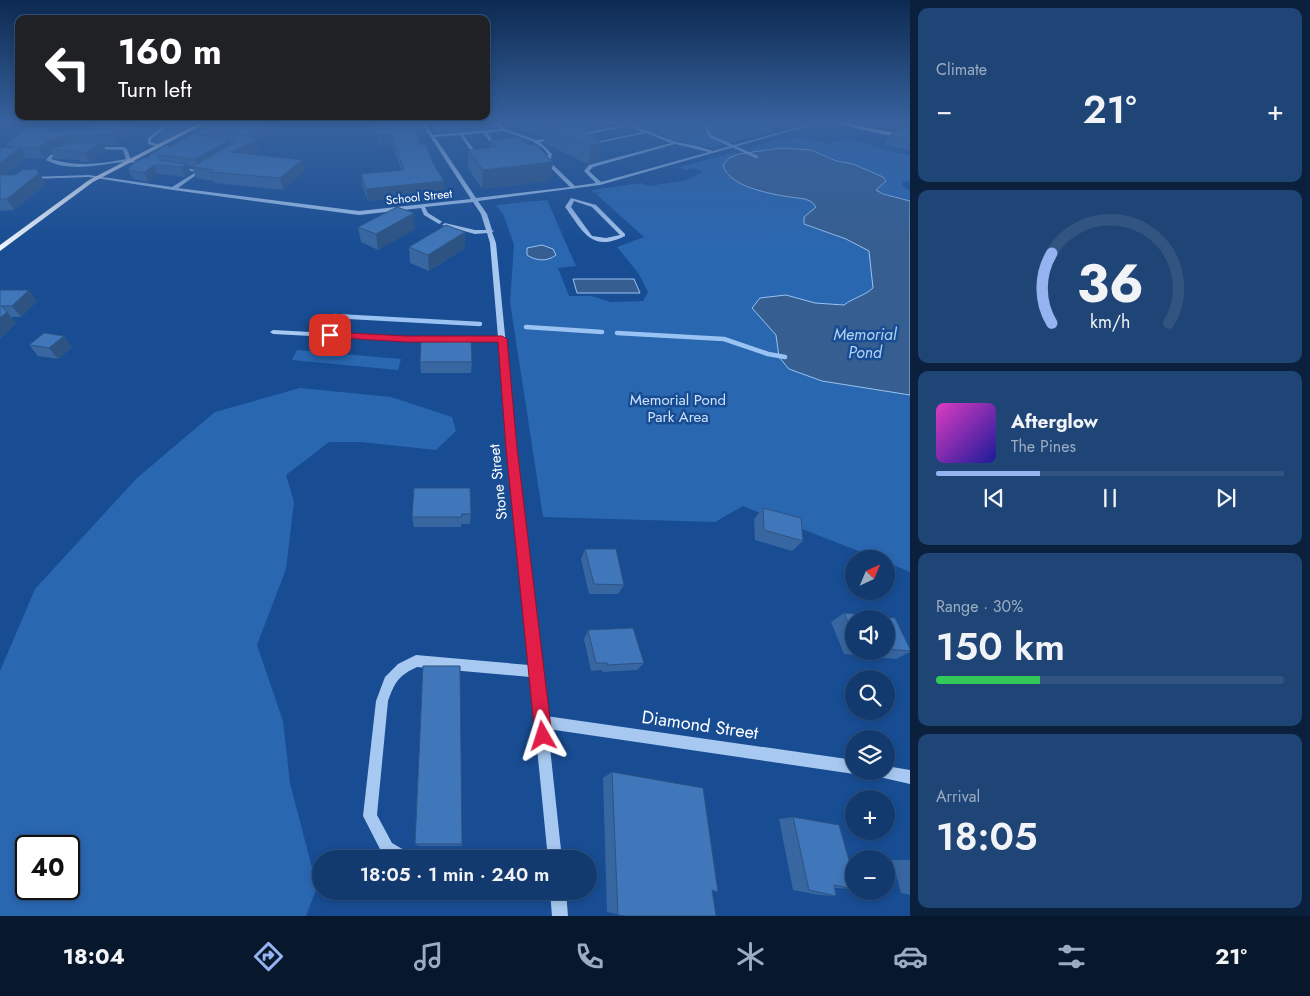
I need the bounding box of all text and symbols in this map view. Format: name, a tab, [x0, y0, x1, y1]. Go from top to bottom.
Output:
text: 160 m	[118, 27, 222, 77]
icon: left	[35, 35, 100, 100]
text: Climate	[936, 58, 987, 81]
text: Turn left	[118, 73, 192, 105]
text: 21°	[1083, 82, 1136, 137]
text: −	[936, 90, 953, 131]
text: +	[1267, 90, 1284, 131]
street label: School Street	[385, 185, 453, 209]
text: 36	[1076, 246, 1144, 322]
text: km/h	[1090, 309, 1130, 335]
pin	[309, 314, 351, 356]
icon: arrive	[316, 321, 344, 349]
water label: Memorial Pond	[834, 323, 898, 364]
park label: Memorial Pond Park Area	[630, 389, 726, 428]
text: Afterglow	[1011, 408, 1098, 435]
text: The Pines	[1011, 435, 1076, 458]
street label: Stone Street	[483, 443, 513, 521]
icon: previous	[980, 484, 1008, 512]
icon: pause	[1096, 484, 1124, 512]
icon: next	[1212, 484, 1240, 512]
north arrow	[845, 550, 895, 600]
map controls	[845, 550, 895, 900]
text: Range · 30%	[936, 595, 1023, 618]
button: sound	[845, 610, 895, 660]
text: 150 km	[936, 619, 1065, 674]
button: search	[845, 670, 895, 720]
street label: Diamond Street	[640, 704, 761, 746]
position arrow	[516, 709, 568, 761]
button: layers	[845, 730, 895, 780]
text: Arrival	[936, 785, 980, 808]
button: +	[845, 790, 895, 840]
text: 18:05	[936, 809, 1038, 864]
speed limit sign: 40	[15, 835, 80, 900]
button: −	[845, 850, 895, 900]
text: 18:05 · 1 min · 240 m	[360, 861, 549, 888]
icon: directions	[251, 939, 286, 974]
icon: music	[411, 939, 446, 974]
icon: phone	[572, 939, 607, 974]
icon: climate	[733, 939, 768, 974]
icon: car	[893, 939, 928, 974]
icon: filters	[1054, 939, 1089, 974]
text: 18:04	[63, 940, 125, 972]
text: 21°	[1215, 940, 1247, 972]

